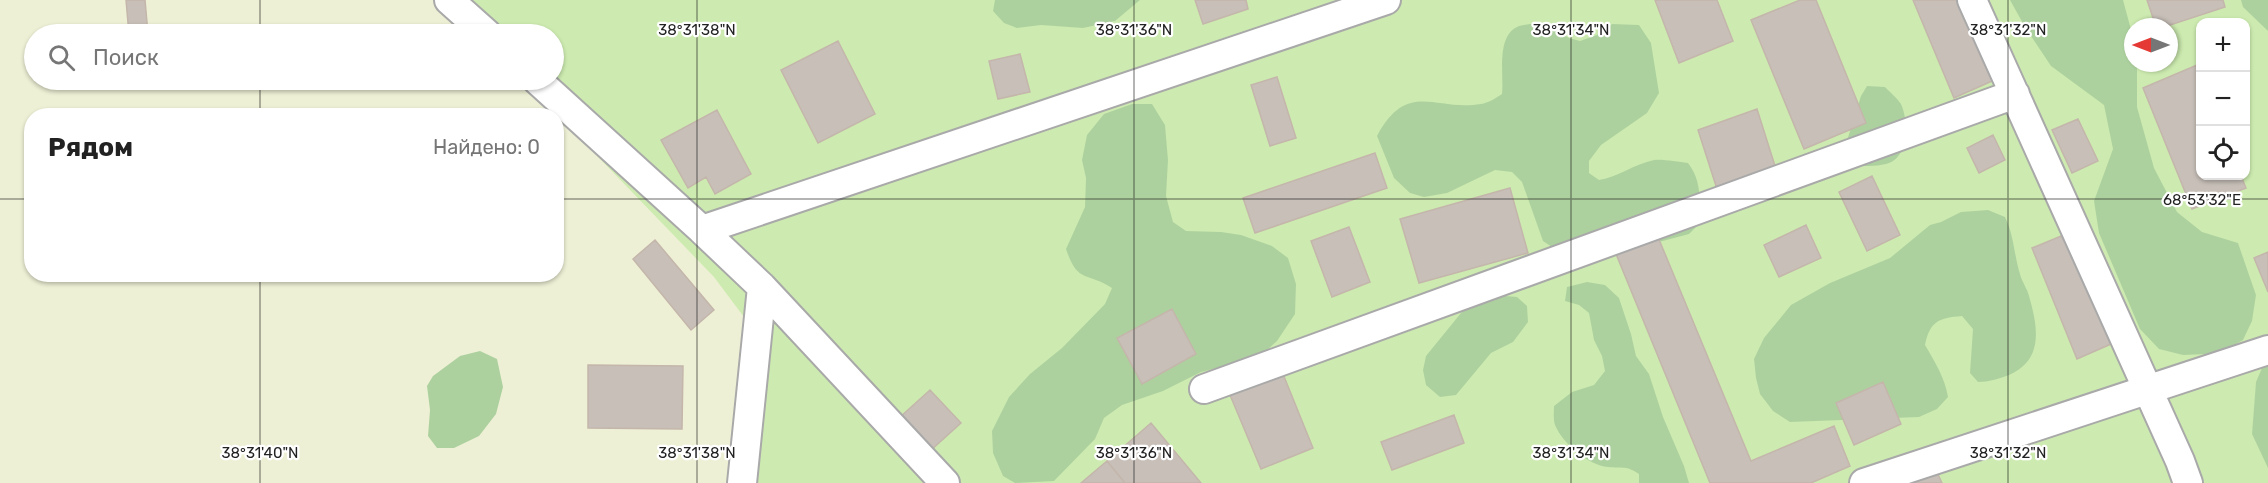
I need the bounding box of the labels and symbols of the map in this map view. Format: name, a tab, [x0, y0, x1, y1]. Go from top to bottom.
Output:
north arrow	[2124, 18, 2178, 72]
text: 38°31'38"N	[658, 21, 736, 39]
text: 38°31'36"N	[1096, 21, 1172, 39]
text: 38°31'34"N	[1533, 21, 1609, 39]
text: 38°31'32"N	[1970, 21, 2046, 39]
text: 68°53'32"E	[2163, 191, 2241, 209]
text: 38°31'40"N	[222, 444, 298, 462]
text: 38°31'38"N	[658, 444, 736, 462]
text: 38°31'36"N	[1096, 444, 1172, 462]
text: 38°31'34"N	[1533, 444, 1609, 462]
text: 38°31'32"N	[1970, 444, 2046, 462]

